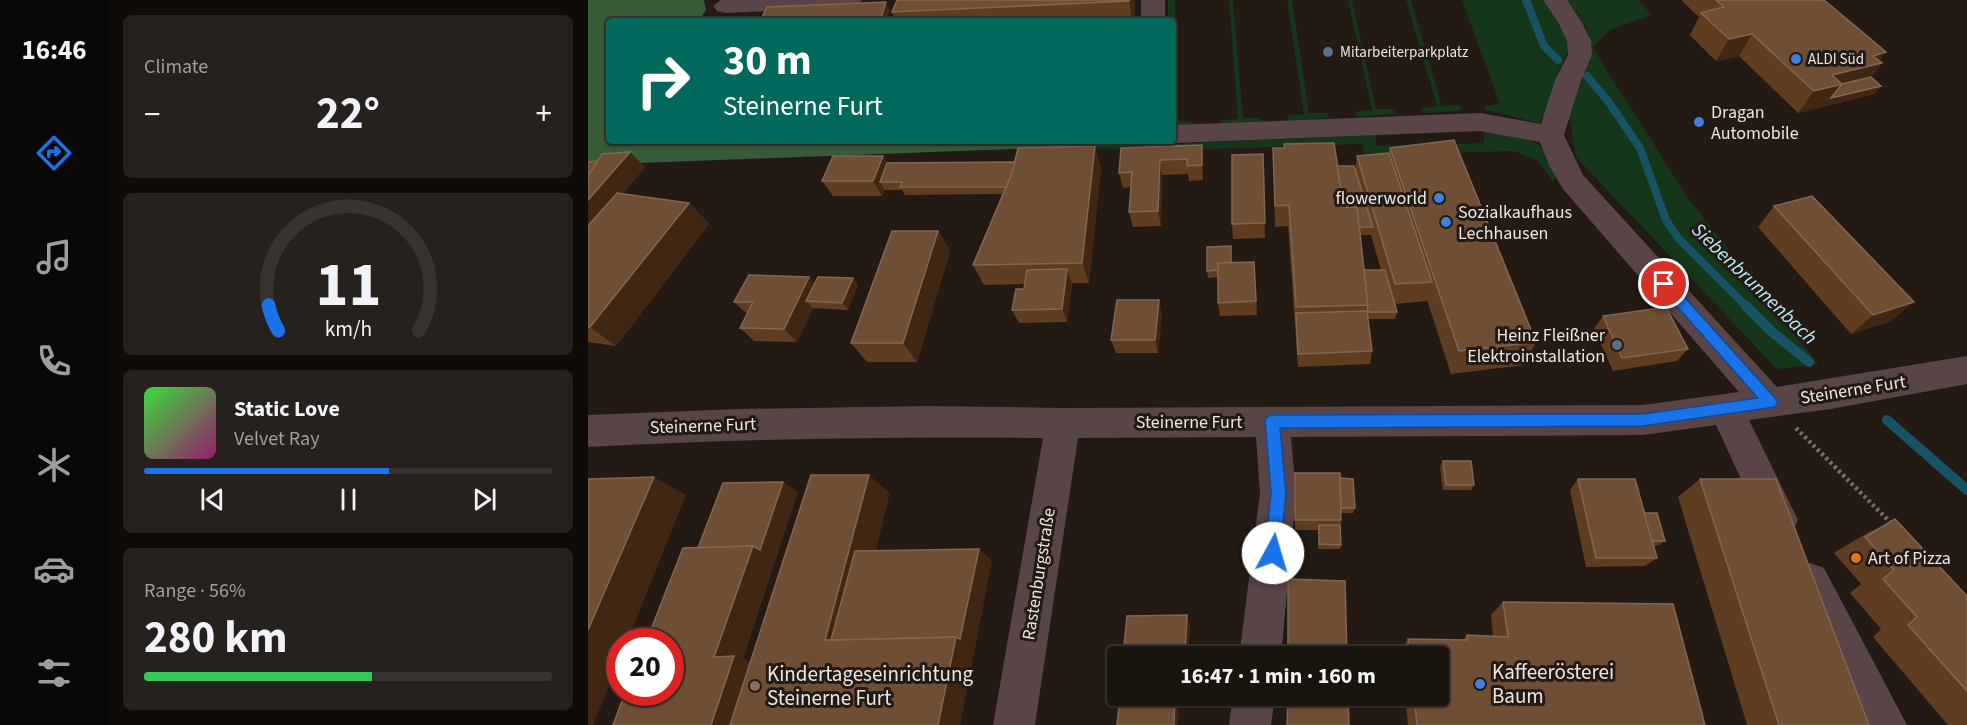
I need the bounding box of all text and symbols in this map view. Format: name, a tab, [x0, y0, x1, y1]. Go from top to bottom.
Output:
text: 16:46	[21, 31, 87, 70]
text: 30 m	[723, 31, 812, 91]
icon: right	[624, 42, 702, 120]
place label: Mitarbeiterparkplatz	[1340, 42, 1468, 63]
marker: Mitarbeiterparkplatz	[1321, 45, 1335, 59]
place label: ALDI Süd	[1808, 49, 1864, 70]
marker: ALDI Süd	[1789, 52, 1803, 66]
text: Climate	[144, 53, 208, 81]
text: 22°	[316, 82, 380, 146]
text: Steinerne Furt	[723, 87, 883, 126]
text: −	[144, 91, 160, 138]
text: +	[536, 91, 552, 138]
place label: Dragan Automobile	[1711, 100, 1799, 146]
marker: Dragan Automobile	[1692, 115, 1706, 129]
icon: directions	[33, 132, 75, 174]
place label: flowerworld	[1336, 186, 1427, 211]
marker: flowerworld	[1432, 191, 1446, 205]
place label: Sozialkaufhaus Lechhausen	[1458, 200, 1572, 246]
marker: Sozialkaufhaus Lechhausen	[1439, 215, 1453, 229]
water label: Siebenbrunnenbach	[1685, 217, 1823, 351]
icon: music	[33, 236, 75, 278]
text: 11	[315, 241, 381, 330]
pin	[1638, 258, 1689, 309]
icon: arrive	[1647, 267, 1680, 300]
text: km/h	[324, 314, 372, 345]
place label: Heinz Fleißner Elektroinstallation	[1467, 323, 1606, 369]
marker: Heinz Fleißner Elektroinstallation	[1610, 338, 1624, 352]
icon: phone	[33, 340, 75, 382]
street label: Steinerne Furt	[1798, 369, 1908, 411]
text: Static Love	[234, 393, 340, 425]
street label: Steinerne Furt	[1136, 410, 1242, 435]
street label: Steinerne Furt	[649, 412, 757, 440]
text: Velvet Ray	[234, 425, 320, 453]
icon: climate	[33, 444, 75, 486]
icon: previous	[196, 483, 229, 516]
icon: pause	[332, 483, 365, 516]
icon: next	[468, 483, 501, 516]
street label: Rastenburgstraße	[1016, 506, 1062, 642]
position arrow	[1241, 521, 1305, 585]
place label: Art of Pizza	[1868, 546, 1951, 571]
icon: car	[33, 548, 75, 590]
marker: Art of Pizza	[1849, 551, 1863, 565]
text: Range · 56%	[144, 577, 245, 605]
text: 280 km	[144, 606, 288, 670]
speed limit sign: 20	[606, 628, 684, 706]
icon: filters	[33, 652, 75, 694]
place label: Kaffeerösterei Baum	[1492, 657, 1614, 711]
place label: Kindertageseinrichtung Steinerne Furt	[767, 659, 973, 713]
text: 16:47 · 1 min · 160 m	[1180, 660, 1376, 692]
marker: Kaffeerösterei Baum	[1473, 677, 1487, 691]
marker: Kindertageseinrichtung Steinerne Furt	[748, 679, 762, 693]

